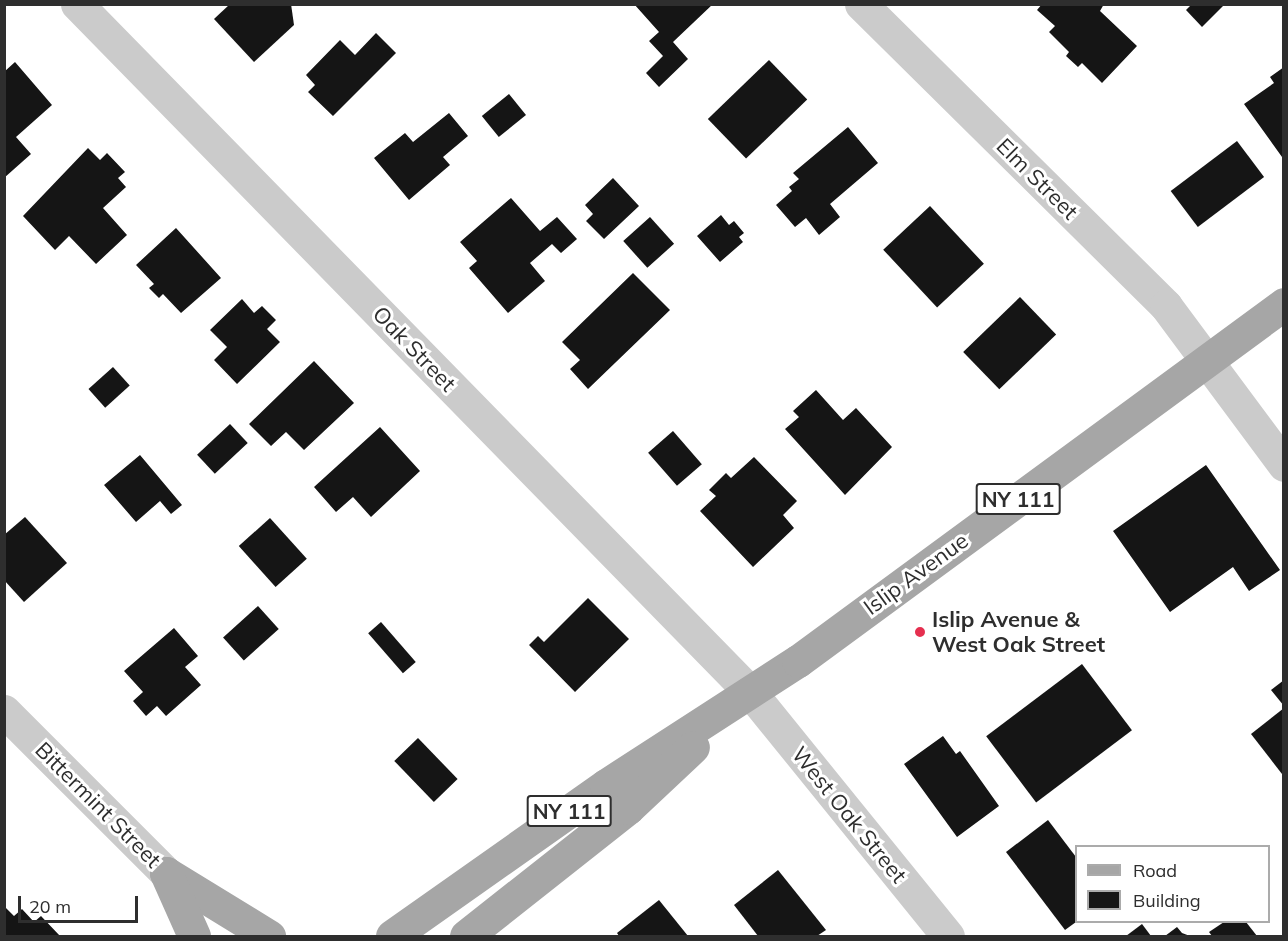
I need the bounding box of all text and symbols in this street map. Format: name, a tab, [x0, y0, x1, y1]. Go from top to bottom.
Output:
street label: Elm Street	[991, 133, 1083, 225]
street label: Oak Street	[367, 301, 461, 397]
road number: NY 111	[974, 481, 1062, 517]
street label: Islip Avenue	[859, 527, 973, 621]
place label: Islip Avenue & West Oak Street	[932, 606, 1105, 658]
marker: Islip Avenue & West Oak Street	[913, 625, 927, 639]
street label: Bittermint Street	[30, 737, 166, 873]
street label: West Oak Street	[786, 742, 912, 888]
road number: NY 111	[526, 793, 612, 829]
legend	[1075, 845, 1270, 923]
text: Road	[1133, 859, 1177, 882]
scale bar	[21, 884, 141, 922]
text: Building	[1133, 889, 1201, 912]
text: 20 m	[29, 895, 71, 918]

